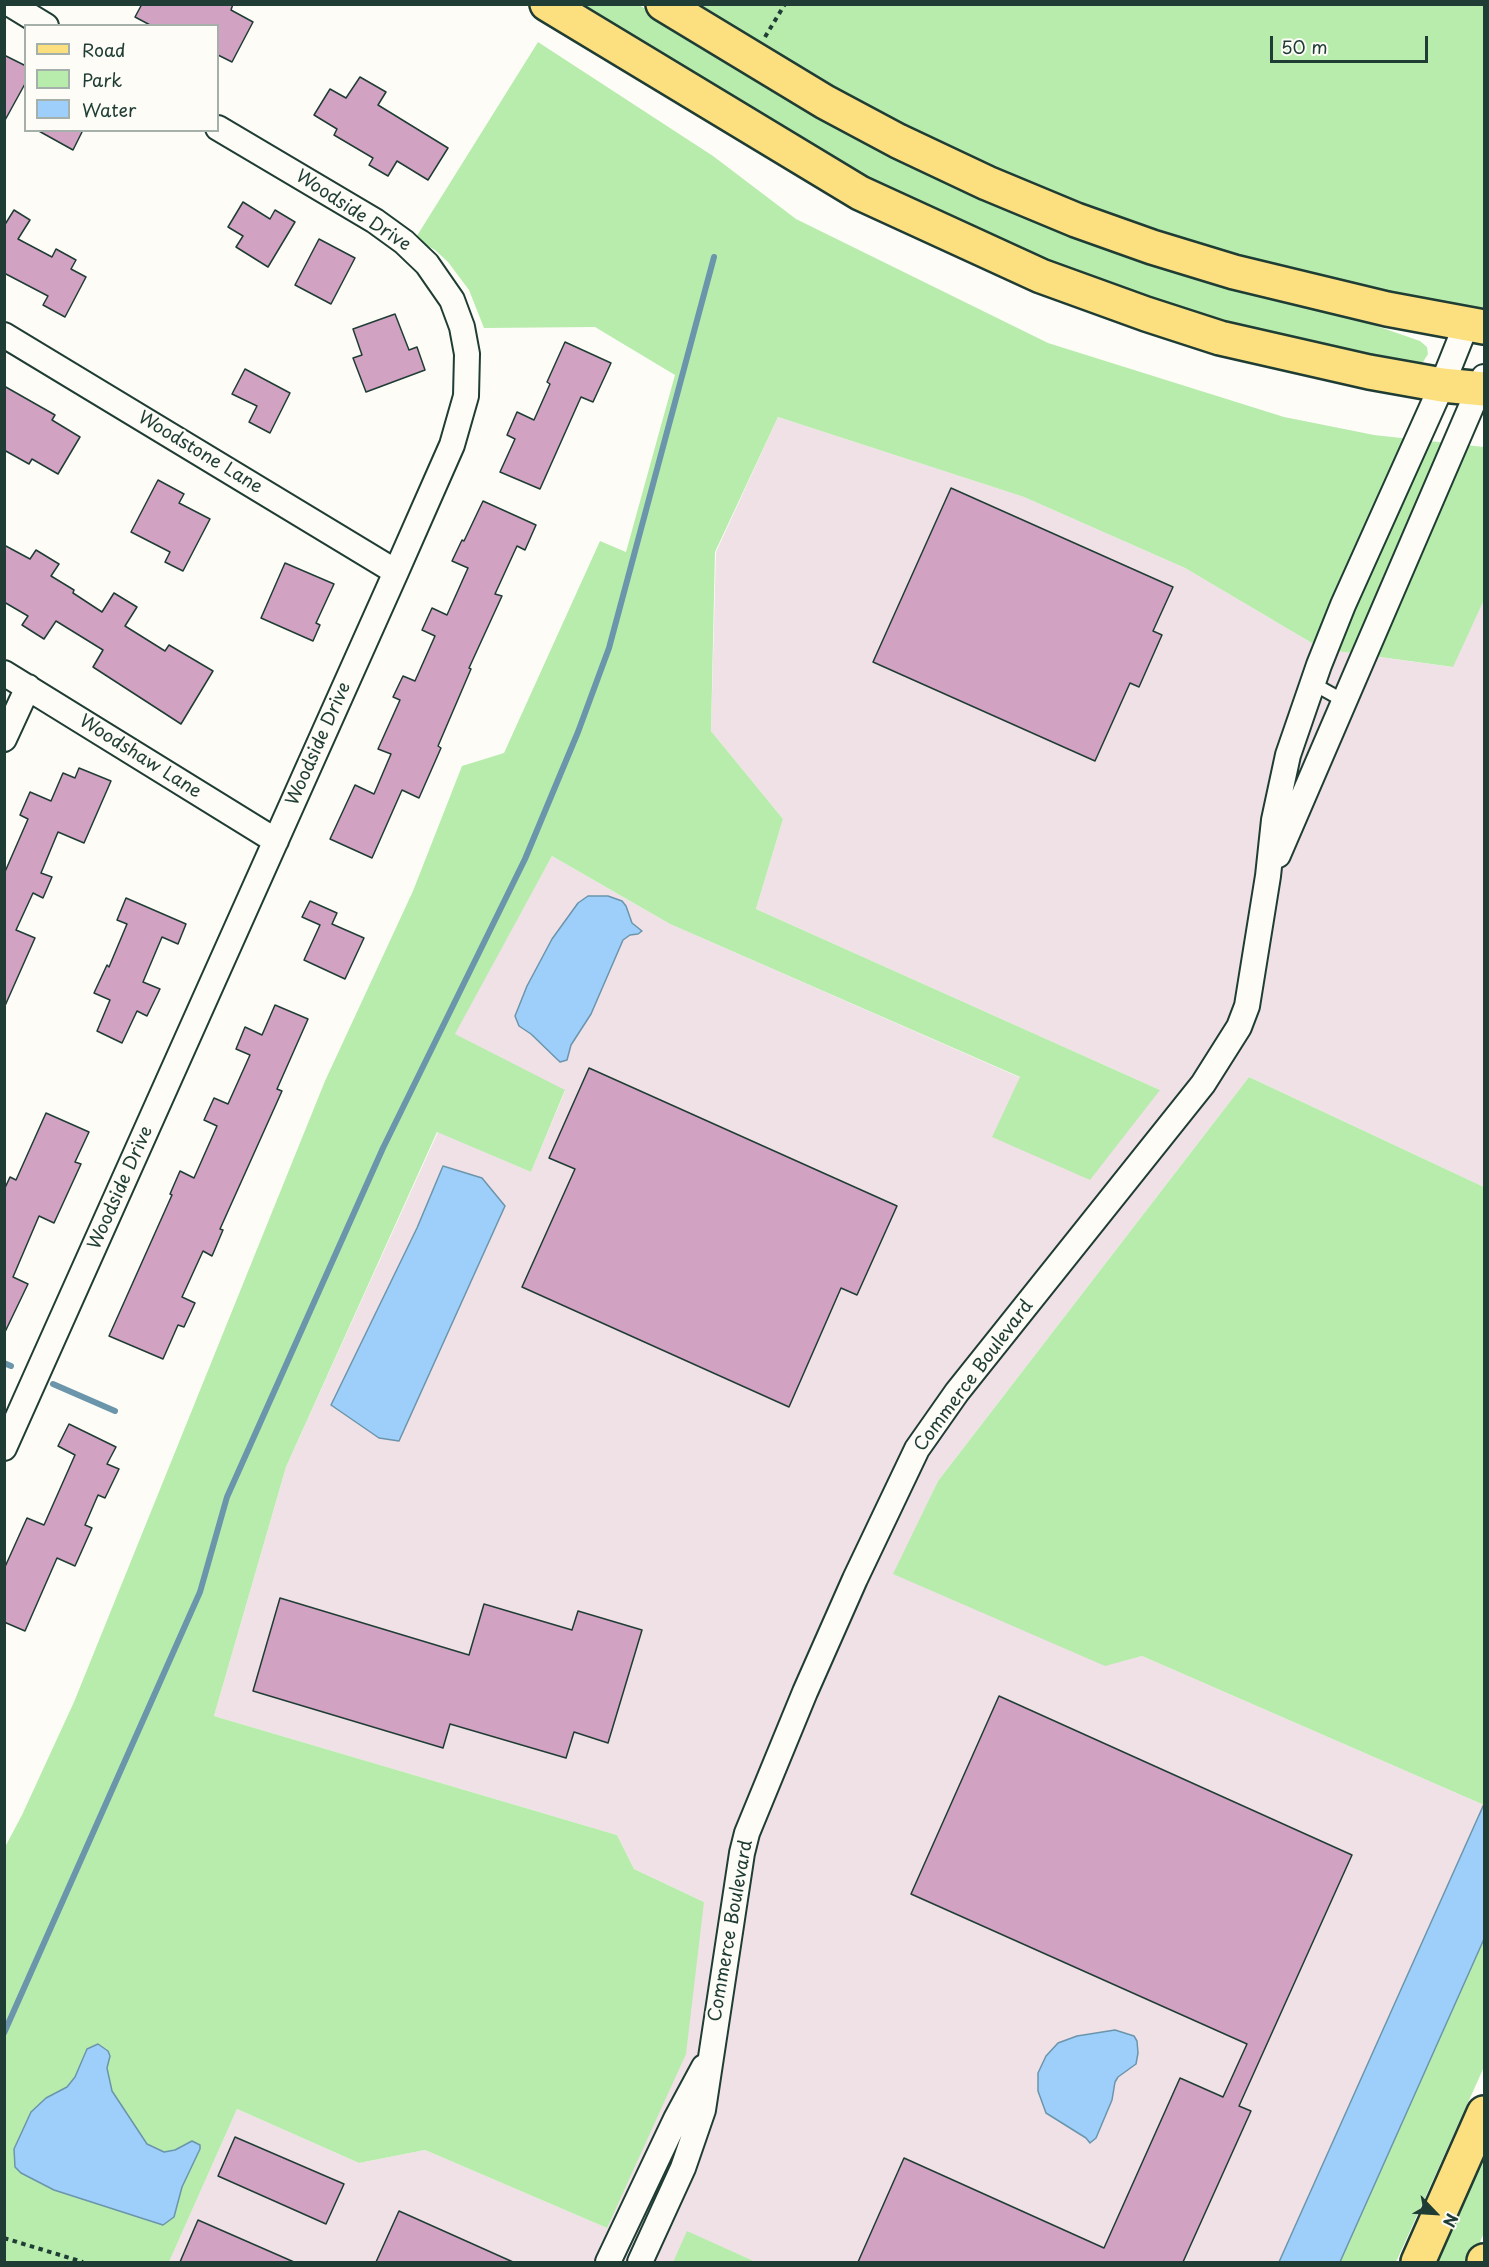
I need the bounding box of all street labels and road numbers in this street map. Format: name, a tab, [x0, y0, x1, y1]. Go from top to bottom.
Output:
street label: Woodside Drive	[291, 166, 415, 256]
street label: Woodstone Lane	[134, 407, 266, 499]
street label: Woodside Drive	[282, 679, 356, 809]
street label: Woodshaw Lane	[75, 711, 205, 803]
street label: Woodside Drive	[84, 1123, 158, 1253]
street label: Commerce Boulevard	[910, 1296, 1038, 1456]
street label: Commerce Boulevard	[704, 1838, 758, 2024]

